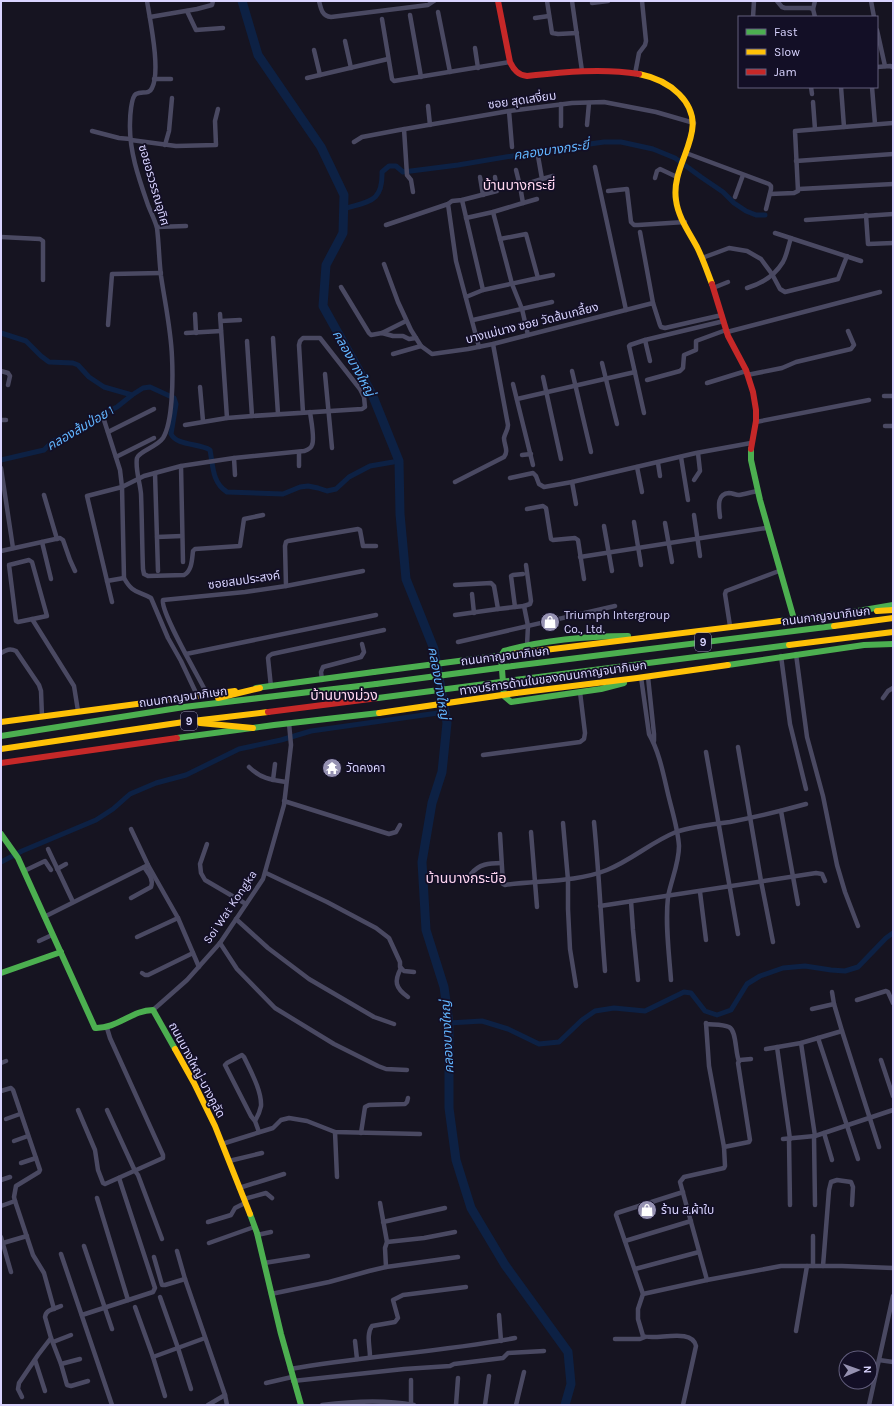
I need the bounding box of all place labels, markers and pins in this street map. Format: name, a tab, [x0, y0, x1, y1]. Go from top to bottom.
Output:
place label: Triumph Intergroup Co., Ltd.	[564, 608, 670, 636]
shop icon: Triumph Intergroup Co., Ltd.	[539, 611, 561, 633]
temple icon: วัดคงคา	[321, 757, 343, 779]
place label: วัดคงคา	[346, 761, 385, 775]
shop icon: ร้าน ส.ผ้าใบ	[636, 1199, 658, 1221]
place label: ร้าน ส.ผ้าใบ	[661, 1203, 714, 1217]

